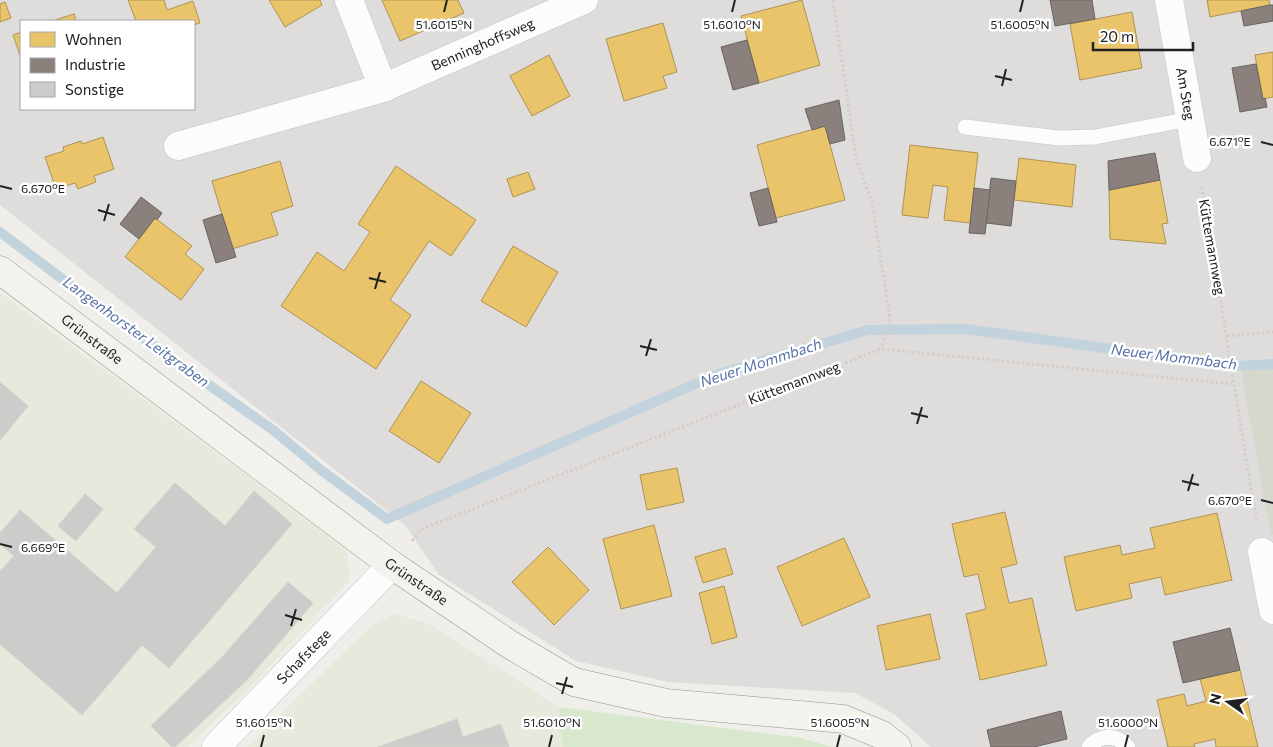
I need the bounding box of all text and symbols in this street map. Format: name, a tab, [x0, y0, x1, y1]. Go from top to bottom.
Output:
street label: Benninghoffsweg	[428, 14, 537, 74]
text: 51.6015°N	[416, 17, 472, 31]
text: 51.6010°N	[703, 17, 761, 31]
text: 51.6005°N	[990, 17, 1050, 31]
legend	[20, 20, 195, 110]
scale bar	[1093, 20, 1193, 52]
text: 20 m	[1100, 27, 1134, 45]
text: Wohnen	[65, 30, 122, 48]
text: Industrie	[65, 55, 126, 73]
street label: Am Steg	[1173, 66, 1199, 122]
text: Sonstige	[65, 80, 124, 98]
text: 6.671°E	[1209, 134, 1251, 148]
text: 6.670°E	[21, 181, 65, 195]
street label: Küttemannweg	[1196, 198, 1229, 297]
water label: Langenhorster Leitgraben	[60, 272, 213, 390]
street label: Grünstraße	[58, 310, 126, 367]
water label: Neuer Mommbach	[698, 334, 824, 390]
water label: Neuer Mommbach	[1110, 339, 1238, 373]
street label: Küttemannweg	[745, 357, 843, 408]
text: 6.670°E	[1208, 493, 1252, 507]
text: 6.669°E	[21, 540, 65, 554]
street label: Grünstraße	[382, 554, 451, 608]
street label: Schafstege	[273, 625, 334, 687]
north arrow	[1203, 677, 1253, 727]
text: N	[1205, 692, 1224, 706]
text: 51.6015°N	[236, 715, 292, 729]
text: 51.6010°N	[523, 715, 581, 729]
text: 51.6005°N	[810, 715, 870, 729]
text: 51.6000°N	[1098, 715, 1158, 729]

